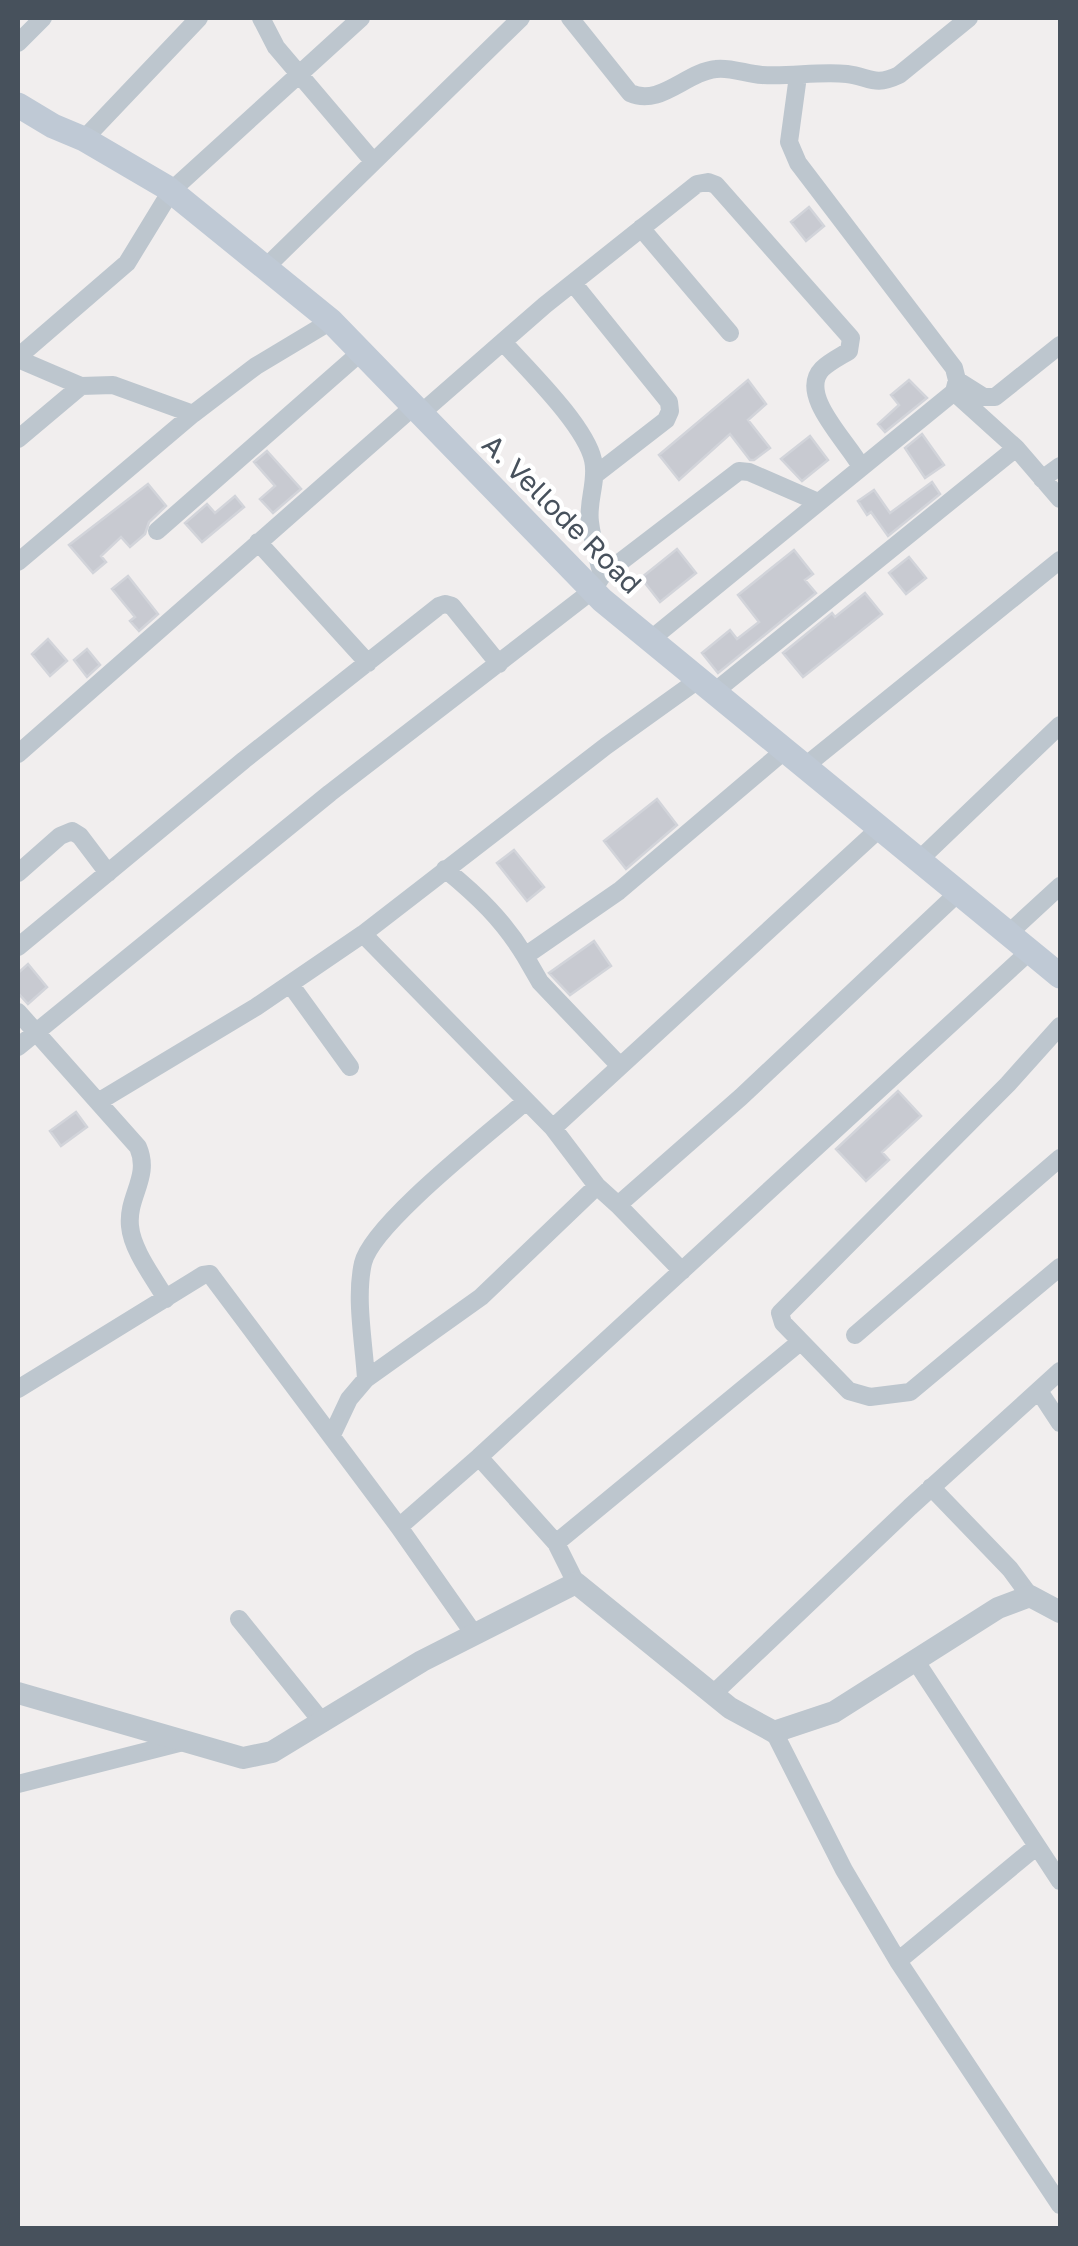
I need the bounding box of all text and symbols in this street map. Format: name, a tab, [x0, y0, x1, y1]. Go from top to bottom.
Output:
street label: A. Vellode Road	[476, 427, 649, 600]

